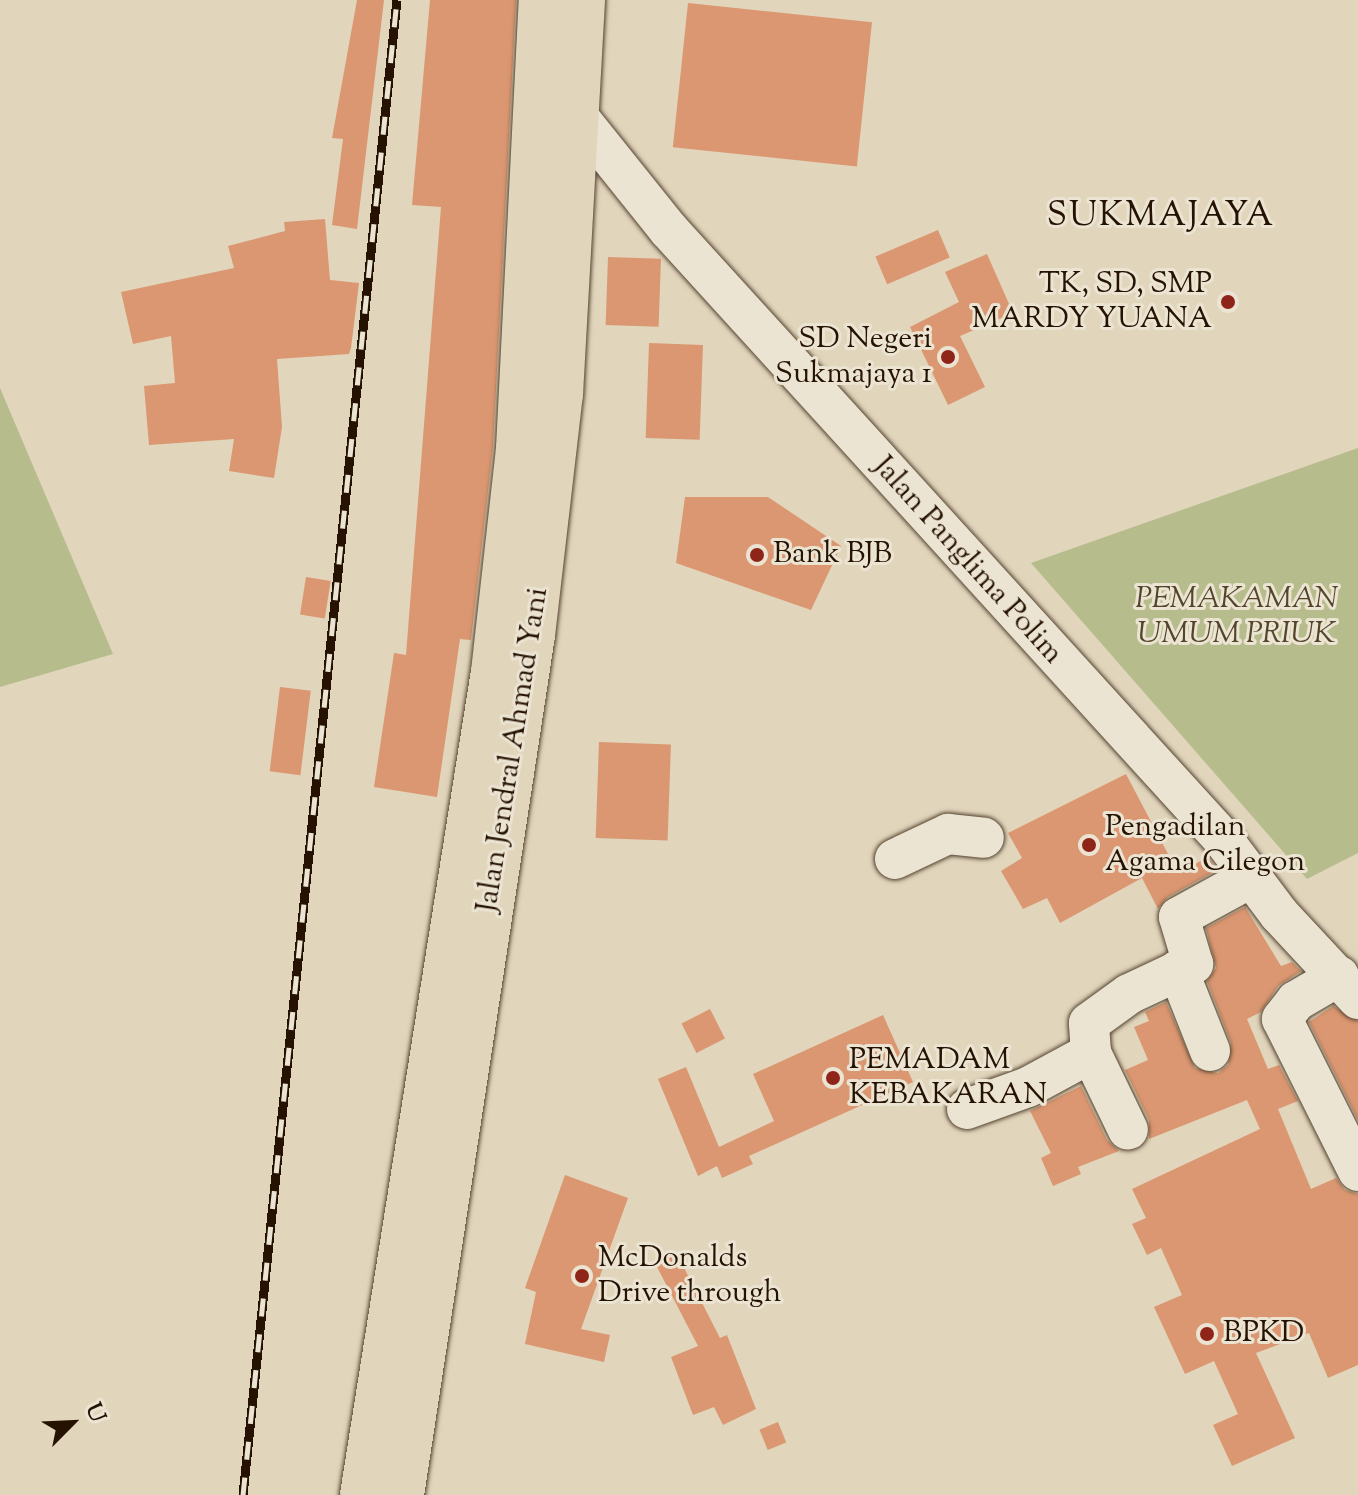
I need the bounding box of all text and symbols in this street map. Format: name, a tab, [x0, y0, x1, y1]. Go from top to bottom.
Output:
district label: SUKMAJAYA	[1047, 197, 1275, 237]
place label: TK, SD, SMP MARDY YUANA	[972, 267, 1212, 338]
marker: TK, SD, SMP MARDY YUANA	[1219, 293, 1237, 311]
place label: SD Negeri Sukmajaya 1	[775, 322, 932, 392]
marker: SD Negeri Sukmajaya 1	[939, 348, 957, 366]
street label: Jalan Panglima Polim	[864, 450, 1070, 672]
place label: Bank BJB	[773, 537, 892, 573]
marker: Bank BJB	[748, 546, 766, 564]
park label: PEMAKAMAN UMUM PRIUK	[1135, 582, 1339, 652]
street label: Jalan Jendral Ahmad Yani	[471, 585, 557, 915]
place label: Pengadilan Agama Cilegon	[1105, 810, 1305, 880]
marker: Pengadilan Agama Cilegon	[1080, 836, 1098, 854]
place label: PEMADAM KEBAKARAN	[849, 1043, 1047, 1114]
marker: PEMADAM KEBAKARAN	[824, 1069, 842, 1087]
place label: McDonalds Drive through	[598, 1241, 781, 1312]
marker: McDonalds Drive through	[573, 1267, 591, 1285]
place label: BPKD	[1223, 1316, 1304, 1352]
marker: BPKD	[1198, 1325, 1216, 1343]
north arrow	[32, 1383, 112, 1463]
text: U	[76, 1399, 112, 1428]

